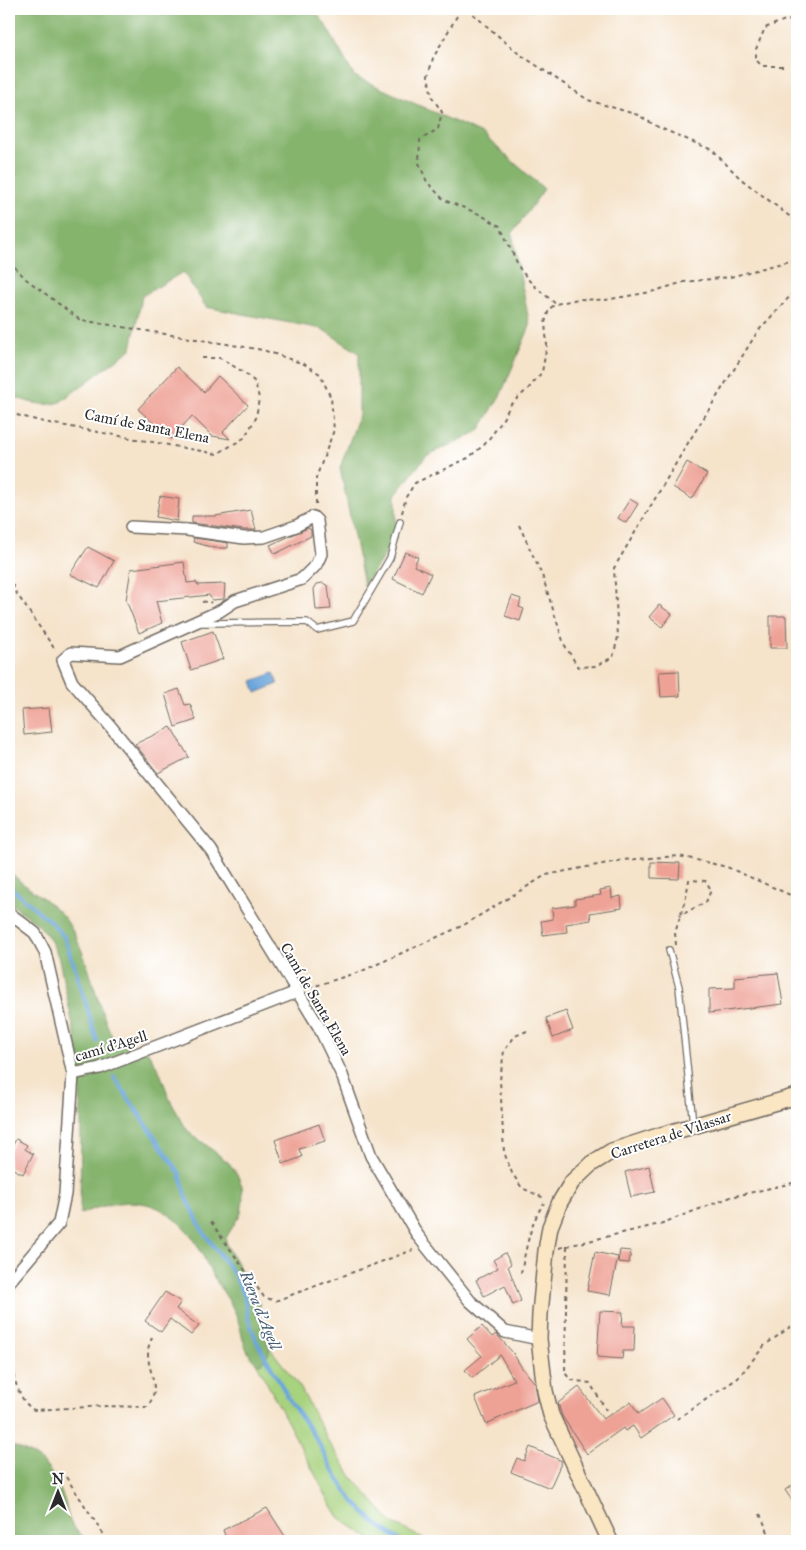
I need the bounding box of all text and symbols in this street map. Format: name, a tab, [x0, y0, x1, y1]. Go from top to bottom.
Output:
street label: Camí de Santa Elena	[83, 405, 212, 447]
street label: Camí de Santa Elena	[276, 940, 356, 1059]
street label: camí d'Agell	[73, 1026, 150, 1066]
street label: Carretera de Vilassar	[609, 1107, 734, 1163]
water label: Riera d'Agell	[236, 1267, 286, 1354]
north arrow	[32, 1468, 82, 1518]
text: N	[52, 1471, 64, 1488]

